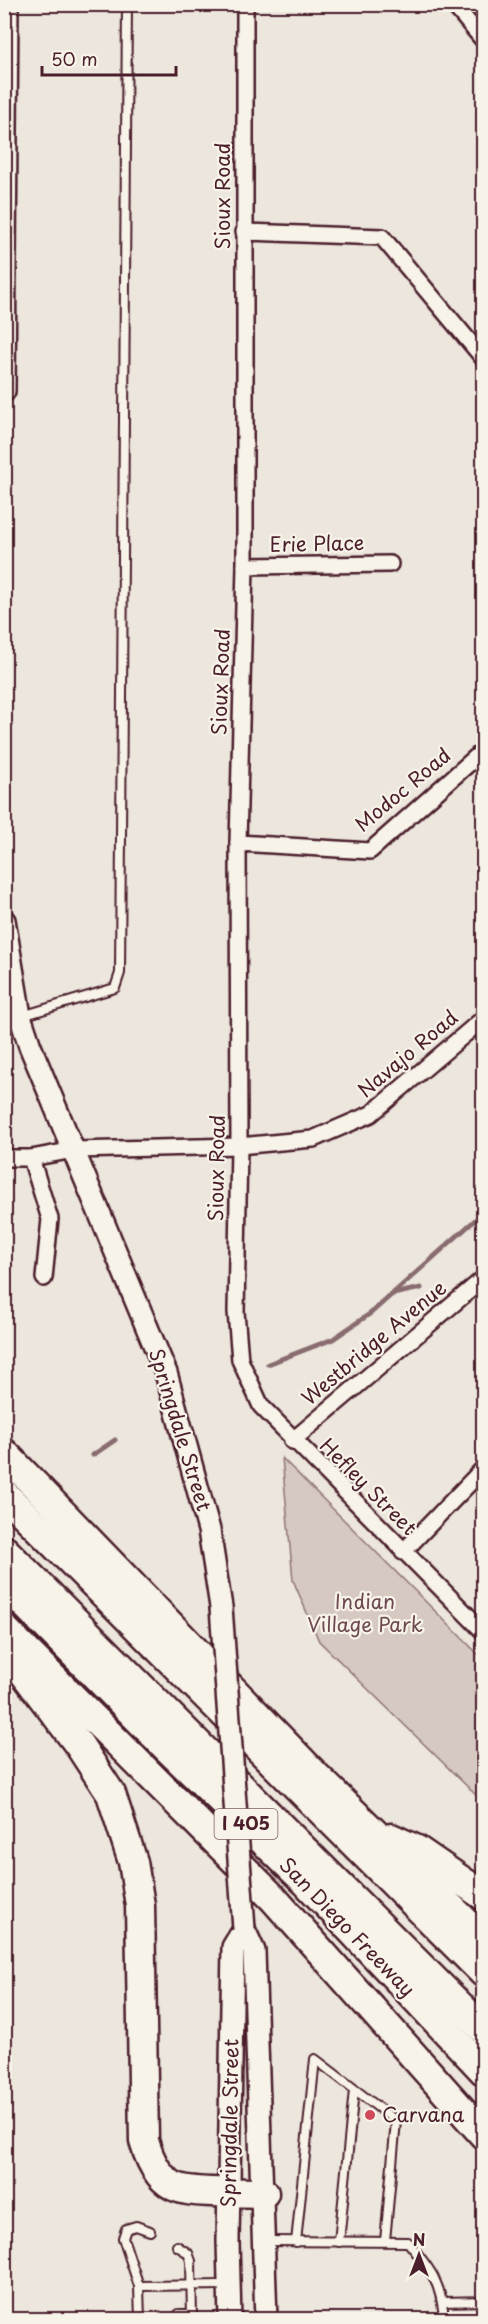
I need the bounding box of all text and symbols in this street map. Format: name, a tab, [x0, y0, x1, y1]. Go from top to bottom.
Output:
scale bar	[42, 39, 176, 77]
text: 50 m	[51, 45, 98, 72]
street label: Sioux Road	[207, 143, 237, 249]
street label: Erie Place	[269, 527, 365, 559]
street label: Sioux Road	[203, 628, 237, 736]
street label: Modoc Road	[348, 740, 457, 838]
street label: Navajo Road	[351, 1002, 464, 1104]
street label: Sioux Road	[200, 1114, 232, 1222]
street label: Westbridge Avenue	[294, 1273, 452, 1412]
street label: Springdale Street	[142, 1345, 220, 1515]
street label: Hefley Street	[313, 1431, 424, 1542]
park label: Indian Village Park	[307, 1586, 423, 1639]
road number: I 405	[214, 1809, 278, 1839]
street label: San Diego Freeway	[273, 1850, 422, 2003]
street label: Springdale Street	[213, 2038, 245, 2208]
place label: Carvana	[382, 2099, 465, 2129]
marker: Carvana	[363, 2108, 377, 2122]
north arrow	[389, 2225, 449, 2285]
text: N	[413, 2227, 425, 2251]

